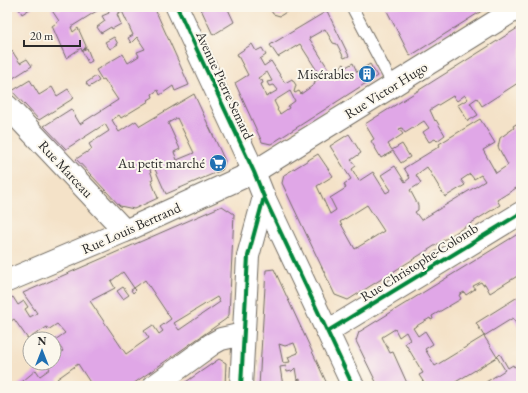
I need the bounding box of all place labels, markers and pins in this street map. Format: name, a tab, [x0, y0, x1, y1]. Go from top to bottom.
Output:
building icon: Misérables	[357, 64, 377, 84]
place label: Misérables	[297, 65, 354, 83]
supermarket icon: Au petit marché	[208, 153, 228, 173]
place label: Au petit marché	[117, 154, 206, 172]

